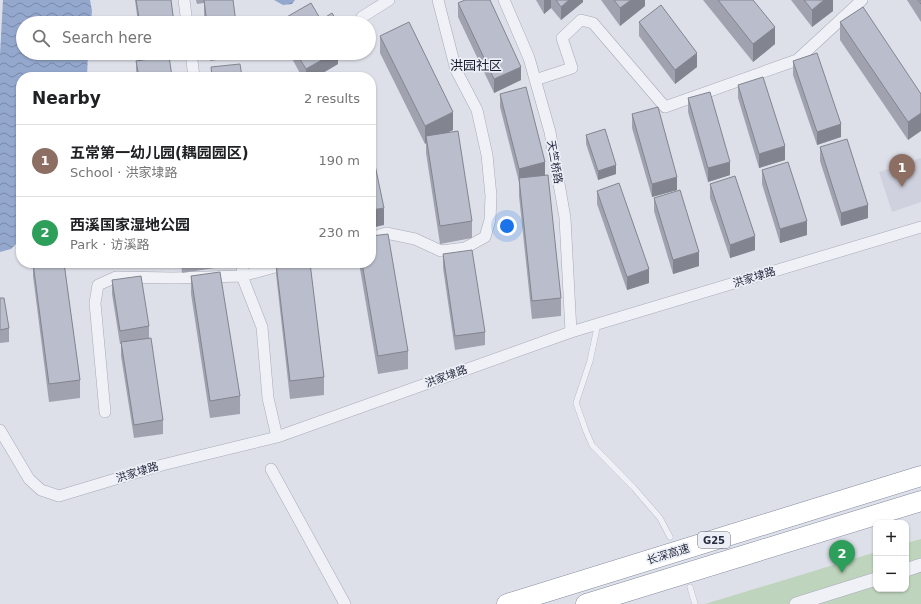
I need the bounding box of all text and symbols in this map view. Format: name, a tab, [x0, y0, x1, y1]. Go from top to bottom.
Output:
search box	[16, 16, 376, 60]
icon: search	[30, 27, 52, 49]
text: Search here	[62, 29, 152, 47]
district label: 洪园社区	[450, 58, 502, 73]
text: Nearby	[32, 88, 101, 108]
text: 2 results	[304, 91, 360, 106]
street label: 天竺桥路	[544, 139, 565, 185]
text: 五常第一幼儿园(耦园园区)	[70, 144, 249, 162]
text: 1	[40, 153, 50, 168]
text: 190 m	[318, 153, 360, 168]
pin: 1	[889, 154, 915, 187]
text: School · 洪家埭路	[70, 165, 178, 180]
text: 西溪国家湿地公园	[70, 216, 190, 234]
your location	[497, 216, 517, 236]
text: 2	[40, 225, 50, 240]
text: 230 m	[318, 225, 360, 240]
text: Park · 访溪路	[70, 237, 150, 252]
street label: 洪家埭路	[731, 265, 777, 290]
street label: 洪家埭路	[423, 363, 469, 390]
street label: 洪家埭路	[114, 460, 160, 485]
map controls	[873, 520, 909, 592]
button: +	[873, 520, 909, 556]
road number: G25	[698, 532, 730, 548]
pin: 2	[829, 540, 855, 573]
street label: 长深高速	[645, 542, 691, 567]
button: −	[873, 556, 909, 592]

